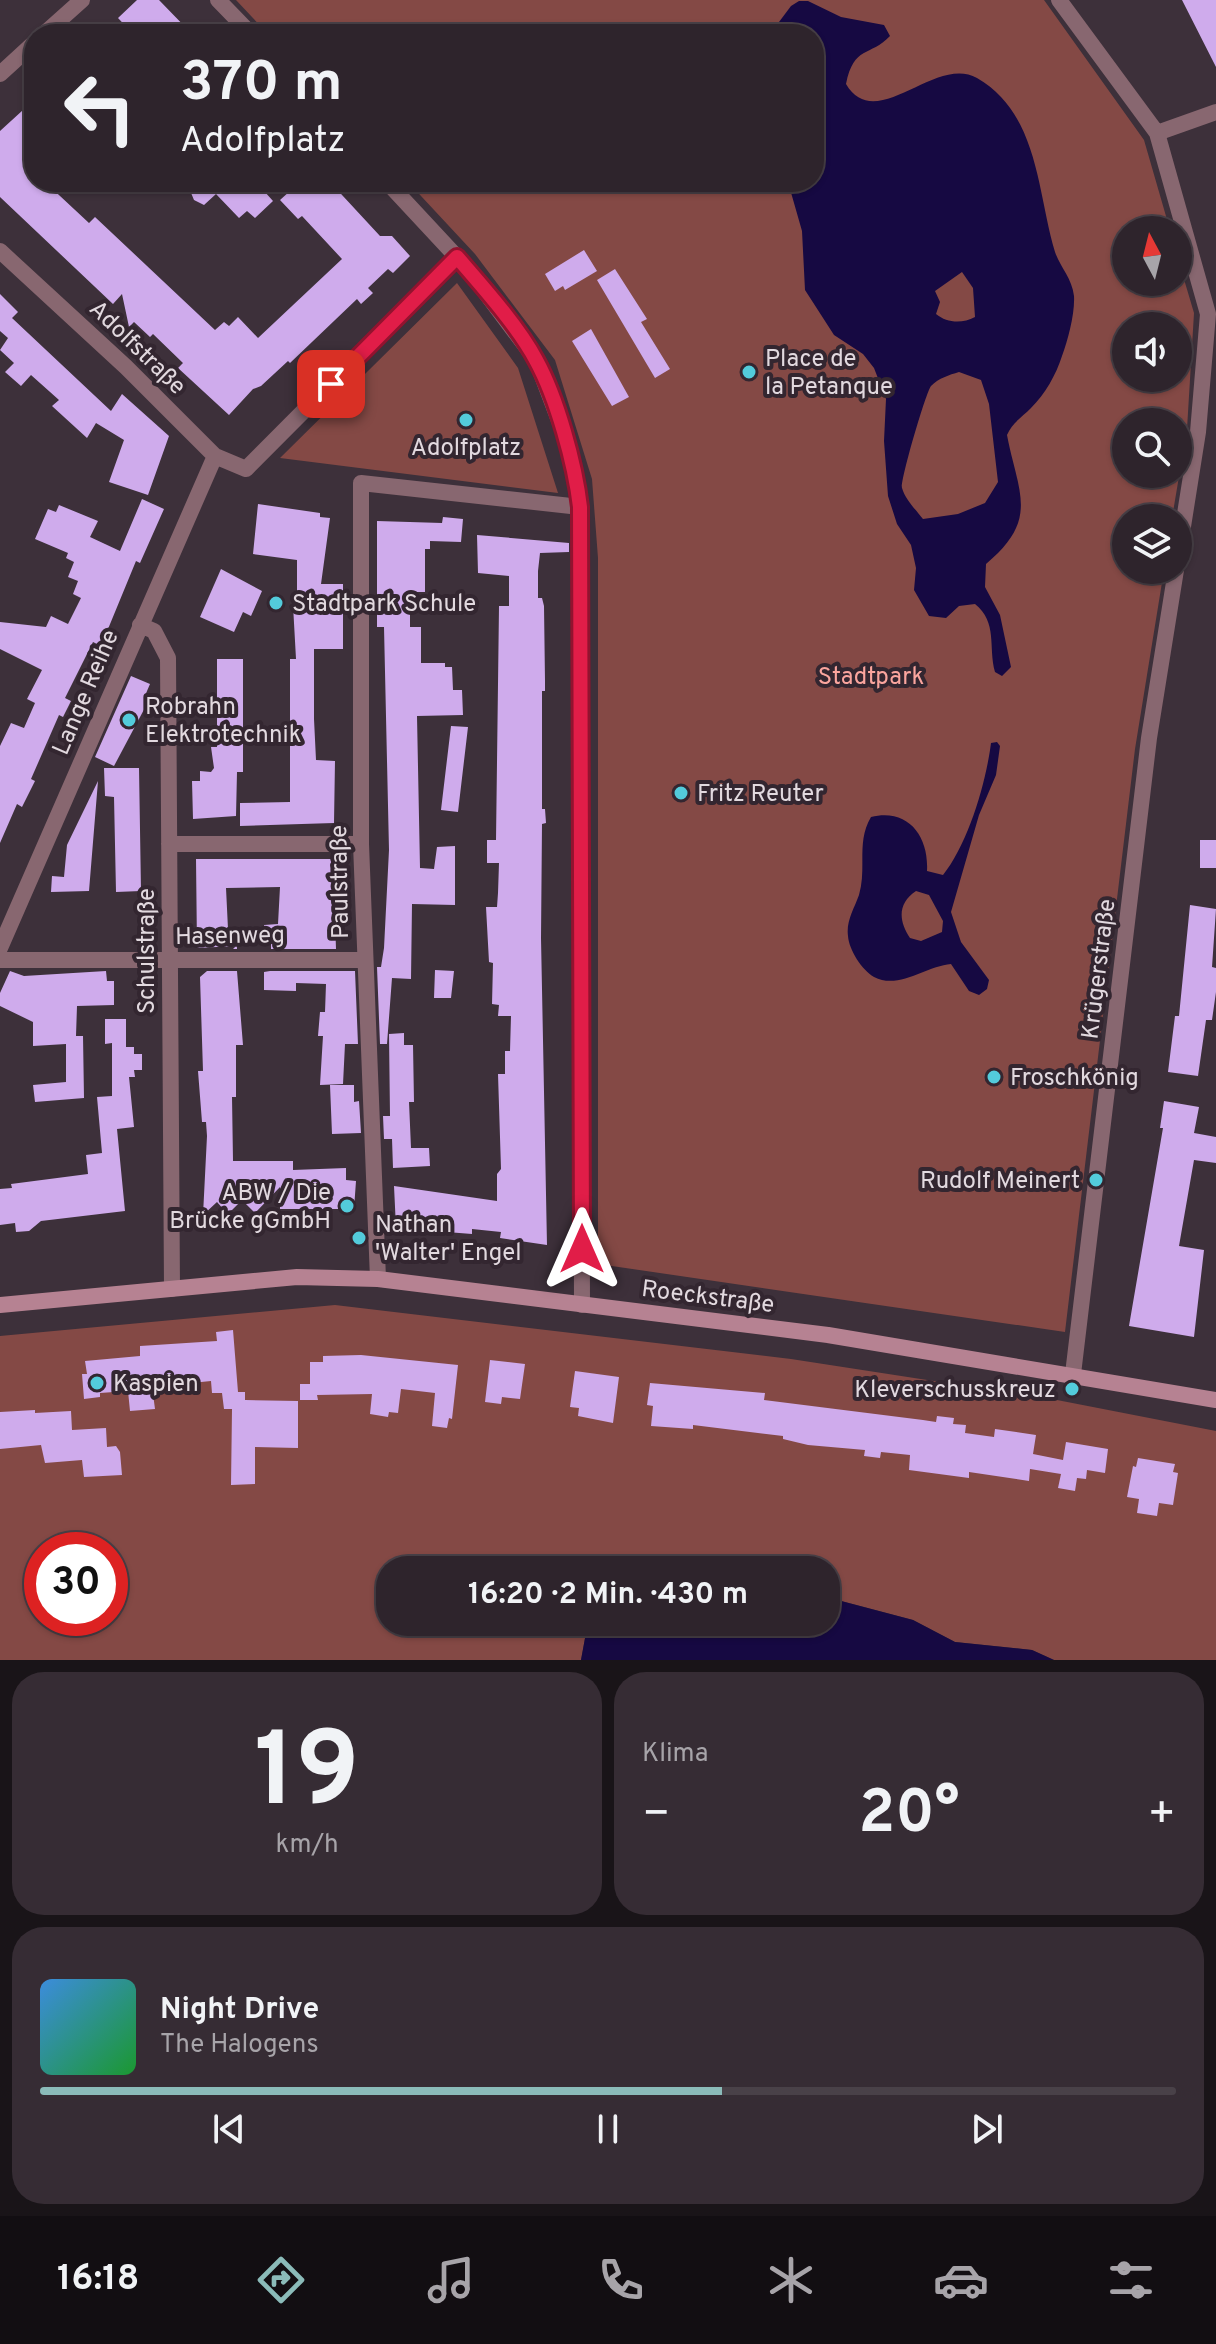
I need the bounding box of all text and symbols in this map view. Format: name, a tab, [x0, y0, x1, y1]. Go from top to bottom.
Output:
text: 370 m	[180, 50, 343, 120]
icon: left	[48, 56, 152, 160]
text: Adolfplatz	[180, 119, 345, 165]
north arrow	[1112, 216, 1192, 296]
map controls	[1112, 216, 1192, 584]
street label: Adolfstraße	[82, 295, 191, 402]
button: sound	[1112, 312, 1192, 392]
place label: Place de la Petanque	[765, 345, 893, 403]
pin	[297, 350, 365, 418]
icon: arrive	[309, 362, 353, 406]
marker: Place de la Petanque	[740, 363, 758, 381]
button: search	[1112, 408, 1192, 488]
marker: Adolfplatz	[457, 411, 475, 429]
place label: Adolfplatz	[411, 434, 521, 464]
button: layers	[1112, 504, 1192, 584]
place label: Stadtpark Schule	[292, 590, 476, 620]
marker: Stadtpark Schule	[267, 594, 285, 612]
street label: Lange Reihe	[47, 626, 127, 760]
park label: Stadtpark	[818, 663, 924, 693]
place label: Robrahn Elektrotechnik	[145, 693, 301, 751]
marker: Robrahn Elektrotechnik	[120, 711, 138, 729]
place label: Fritz Reuter	[697, 780, 824, 810]
marker: Fritz Reuter	[672, 784, 690, 802]
street label: Paulstraße	[325, 825, 357, 939]
street label: Schulstraße	[133, 888, 163, 1014]
street label: Krügerstraße	[1076, 897, 1123, 1041]
street label: Hasenweg	[175, 921, 285, 953]
place label: Froschkönig	[1010, 1064, 1139, 1094]
marker: Froschkönig	[985, 1068, 1003, 1086]
place label: Rudolf Meinert	[920, 1167, 1080, 1197]
marker: Rudolf Meinert	[1087, 1171, 1105, 1189]
place label: ABW / Die Brücke gGmbH	[169, 1179, 331, 1237]
marker: ABW / Die Brücke gGmbH	[338, 1197, 356, 1215]
position arrow	[540, 1207, 624, 1291]
place label: Nathan 'Walter' Engel	[375, 1211, 521, 1269]
marker: Nathan 'Walter' Engel	[350, 1229, 368, 1247]
street label: Roeckstraße	[640, 1275, 776, 1321]
place label: Kaspien	[113, 1370, 199, 1400]
marker: Kaspien	[88, 1374, 106, 1392]
place label: Kleverschusskreuz	[854, 1376, 1056, 1406]
marker: Kleverschusskreuz	[1063, 1380, 1081, 1398]
speed limit sign: 30	[24, 1532, 128, 1636]
text: 16:20 · 2 Min. · 430 m	[468, 1577, 748, 1614]
text: 19	[254, 1711, 360, 1843]
text: Klima	[642, 1738, 708, 1771]
text: 20°	[858, 1778, 960, 1854]
text: −	[642, 1788, 670, 1844]
text: +	[1148, 1788, 1176, 1844]
text: km/h	[275, 1829, 339, 1862]
text: Night Drive	[160, 1992, 319, 2029]
text: The Halogens	[160, 2029, 319, 2062]
icon: previous	[207, 2107, 251, 2151]
icon: pause	[586, 2107, 630, 2151]
icon: next	[965, 2107, 1009, 2151]
icon: directions	[253, 2252, 309, 2308]
icon: music	[423, 2252, 479, 2308]
icon: phone	[593, 2252, 649, 2308]
icon: climate	[763, 2252, 819, 2308]
icon: car	[933, 2252, 989, 2308]
icon: filters	[1103, 2252, 1159, 2308]
text: 16:18	[57, 2257, 139, 2303]

